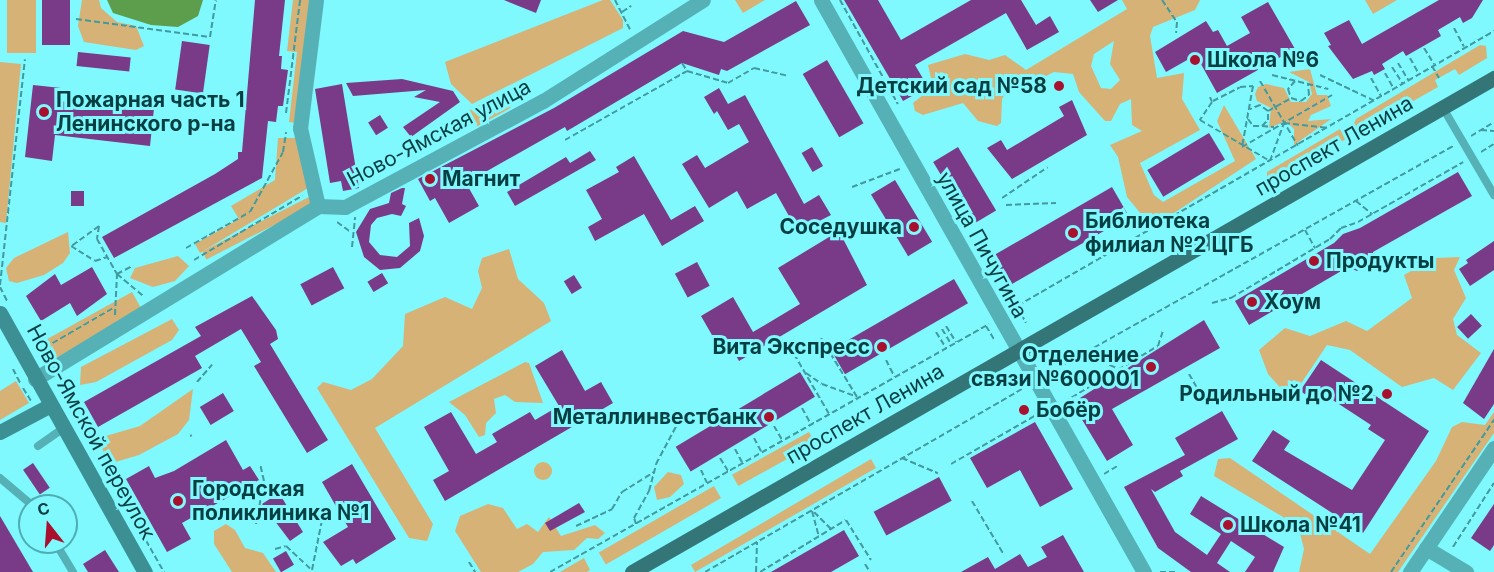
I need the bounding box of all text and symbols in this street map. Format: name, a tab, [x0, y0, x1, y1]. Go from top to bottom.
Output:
place label: Школа №6	[1207, 47, 1319, 73]
marker: Школа №6	[1188, 53, 1202, 67]
place label: Детский сад №58	[856, 73, 1047, 99]
street label: Ново-Ямская улица	[343, 74, 535, 192]
marker: Детский сад №58	[1052, 79, 1066, 93]
place label: Пожарная часть 1 Ленинского р-на	[56, 87, 245, 137]
street label: проспект Ленина	[1250, 90, 1418, 202]
marker: Пожарная часть 1 Ленинского р-на	[37, 105, 51, 119]
place label: Магнит	[442, 166, 520, 192]
street label: улица Пичугина	[931, 167, 1033, 323]
marker: Магнит	[423, 172, 437, 186]
place label: Библиотека филиал №2 ЦГБ	[1085, 208, 1253, 258]
place label: Соседушка	[780, 214, 902, 240]
marker: Соседушка	[907, 220, 921, 234]
marker: Библиотека филиал №2 ЦГБ	[1066, 226, 1080, 240]
place label: Продукты	[1326, 248, 1435, 274]
marker: Продукты	[1307, 254, 1321, 268]
place label: Хоум	[1264, 289, 1321, 315]
marker: Хоум	[1245, 295, 1259, 309]
street label: Ново-Ямской переулок	[21, 320, 161, 544]
place label: Вита Экспресс	[712, 334, 870, 360]
marker: Вита Экспресс	[875, 340, 889, 354]
place label: Отделение связи №600001	[971, 342, 1139, 392]
street label: проспект Ленина	[781, 358, 949, 470]
marker: Отделение связи №600001	[1144, 360, 1158, 374]
place label: Родильный до №2	[1179, 381, 1374, 407]
marker: Родильный до №2	[1378, 385, 1396, 403]
place label: Бобёр	[1036, 397, 1101, 423]
marker: Бобёр	[1017, 403, 1031, 417]
place label: Металлинвестбанк	[553, 404, 757, 430]
marker: Металлинвестбанк	[762, 410, 776, 424]
place label: Городская поликлиника №1	[192, 476, 369, 526]
marker: Городская поликлиника №1	[169, 492, 187, 510]
north arrow	[18, 494, 78, 554]
text: С	[35, 497, 52, 520]
place label: Школа №41	[1240, 512, 1361, 538]
marker: Школа №41	[1221, 518, 1235, 532]

